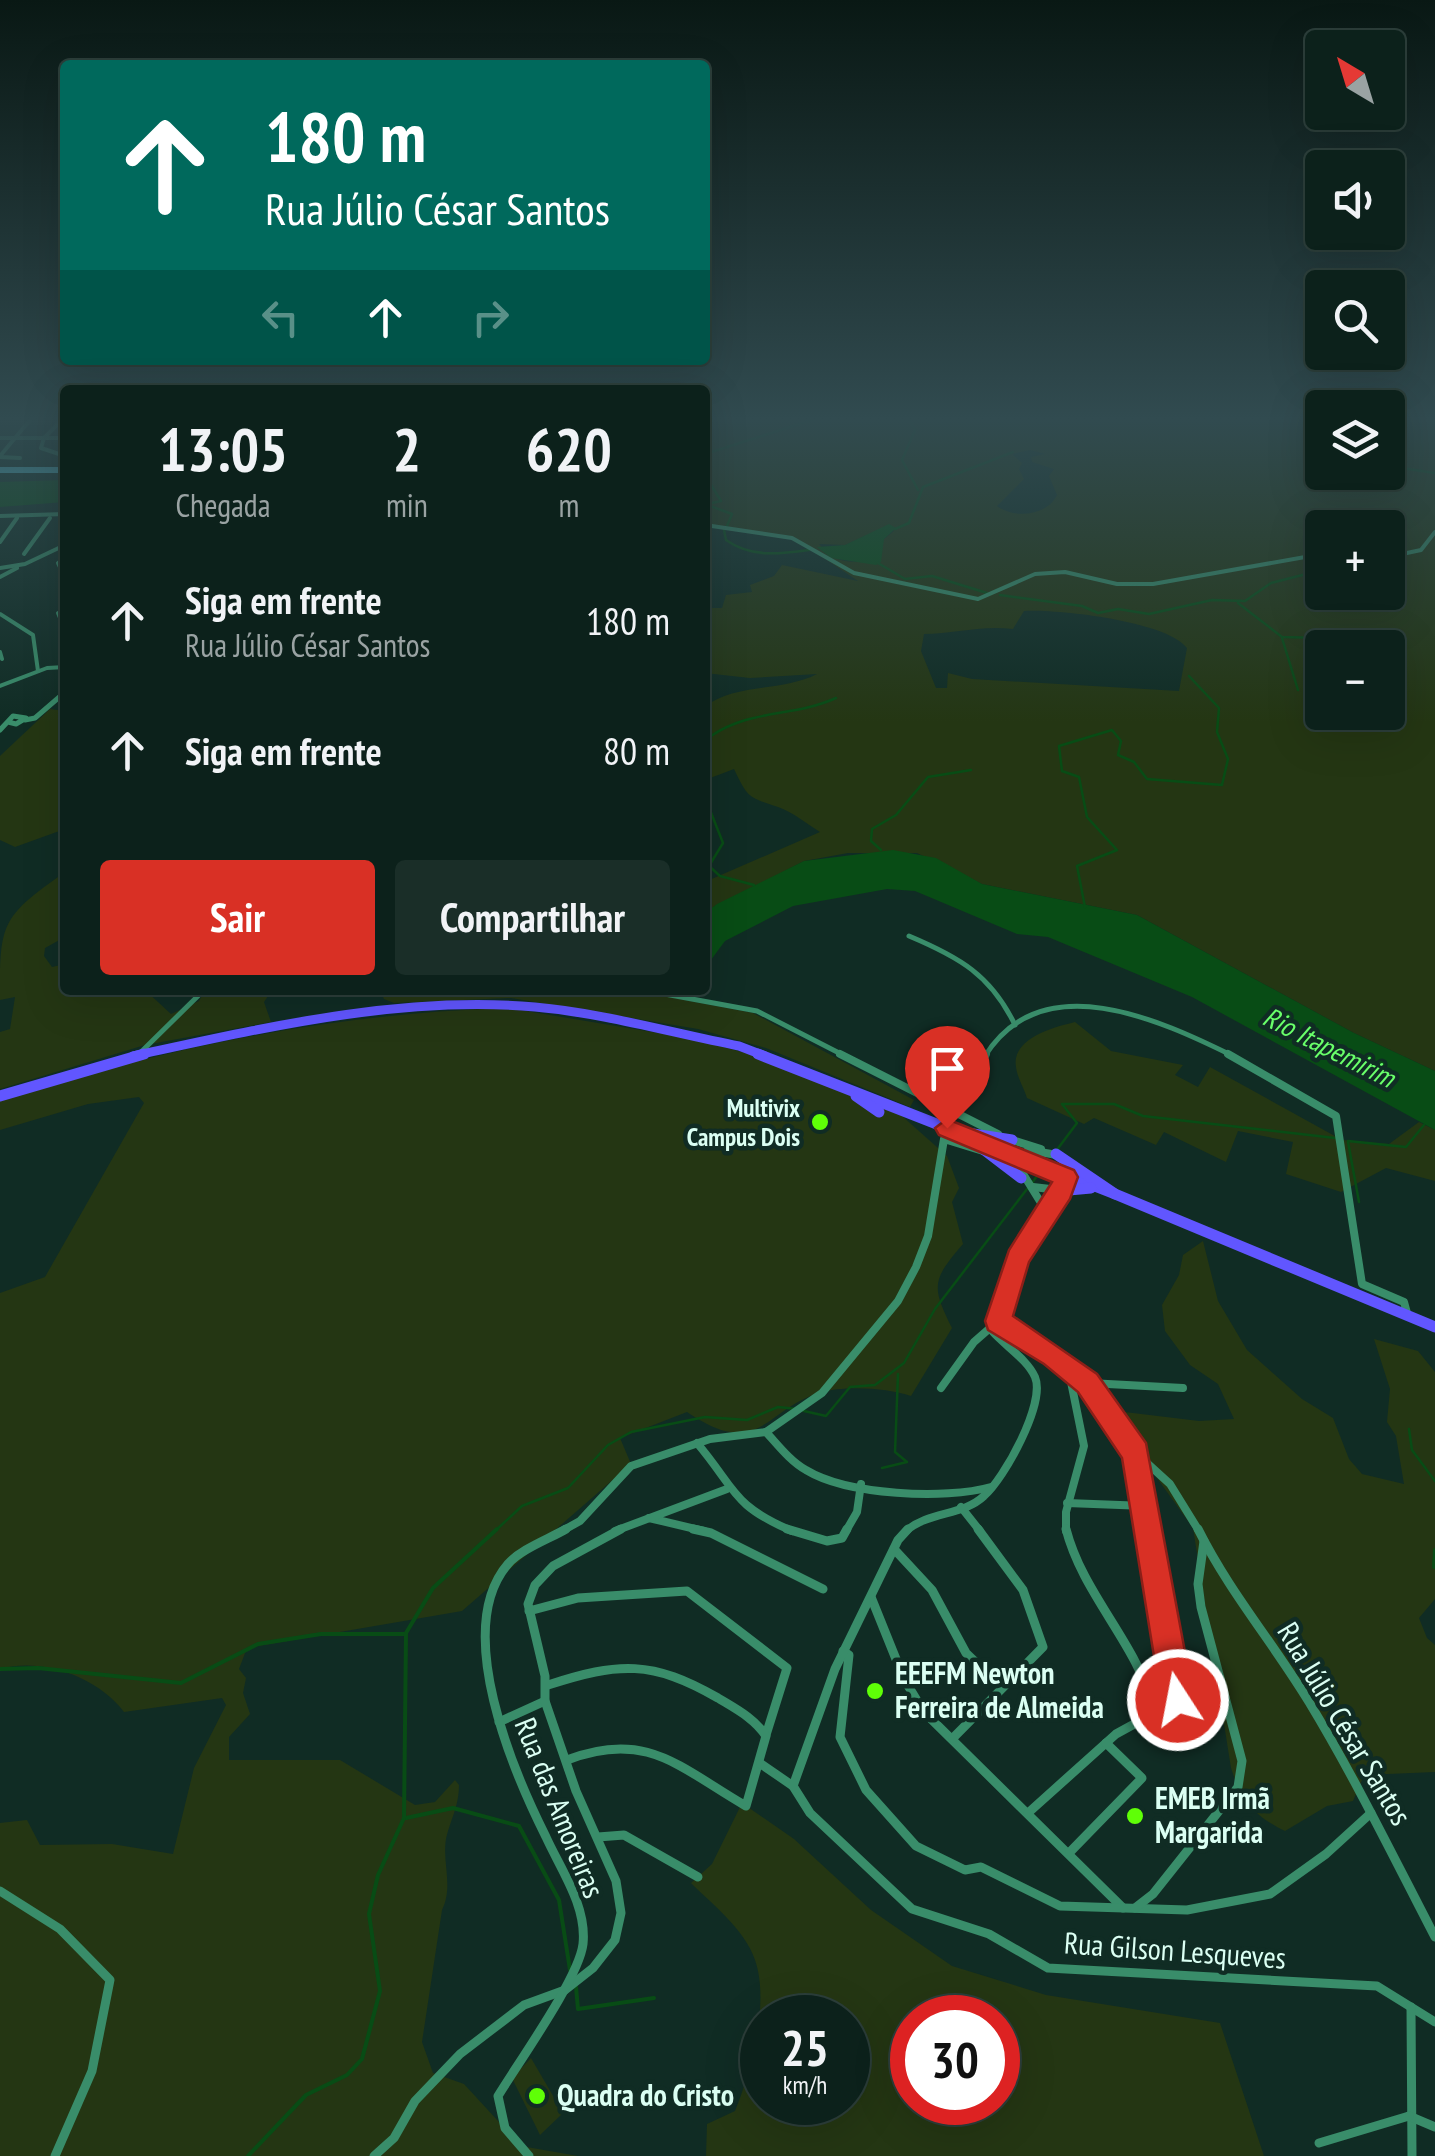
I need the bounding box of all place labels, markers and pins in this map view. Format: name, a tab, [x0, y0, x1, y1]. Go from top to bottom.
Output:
pin	[905, 1026, 990, 1129]
place label: Multivix Campus Dois	[687, 1092, 800, 1153]
marker: Multivix Campus Dois	[809, 1111, 831, 1133]
place label: EEEFM Newton Ferreira de Almeida	[895, 1653, 1104, 1726]
marker: EEEFM Newton Ferreira de Almeida	[864, 1680, 886, 1702]
place label: EMEB Irmã Margarida	[1155, 1778, 1270, 1851]
marker: EMEB Irmã Margarida	[1124, 1805, 1146, 1827]
place label: Quadra do Cristo	[557, 2075, 734, 2114]
marker: Quadra do Cristo	[526, 2085, 548, 2107]

